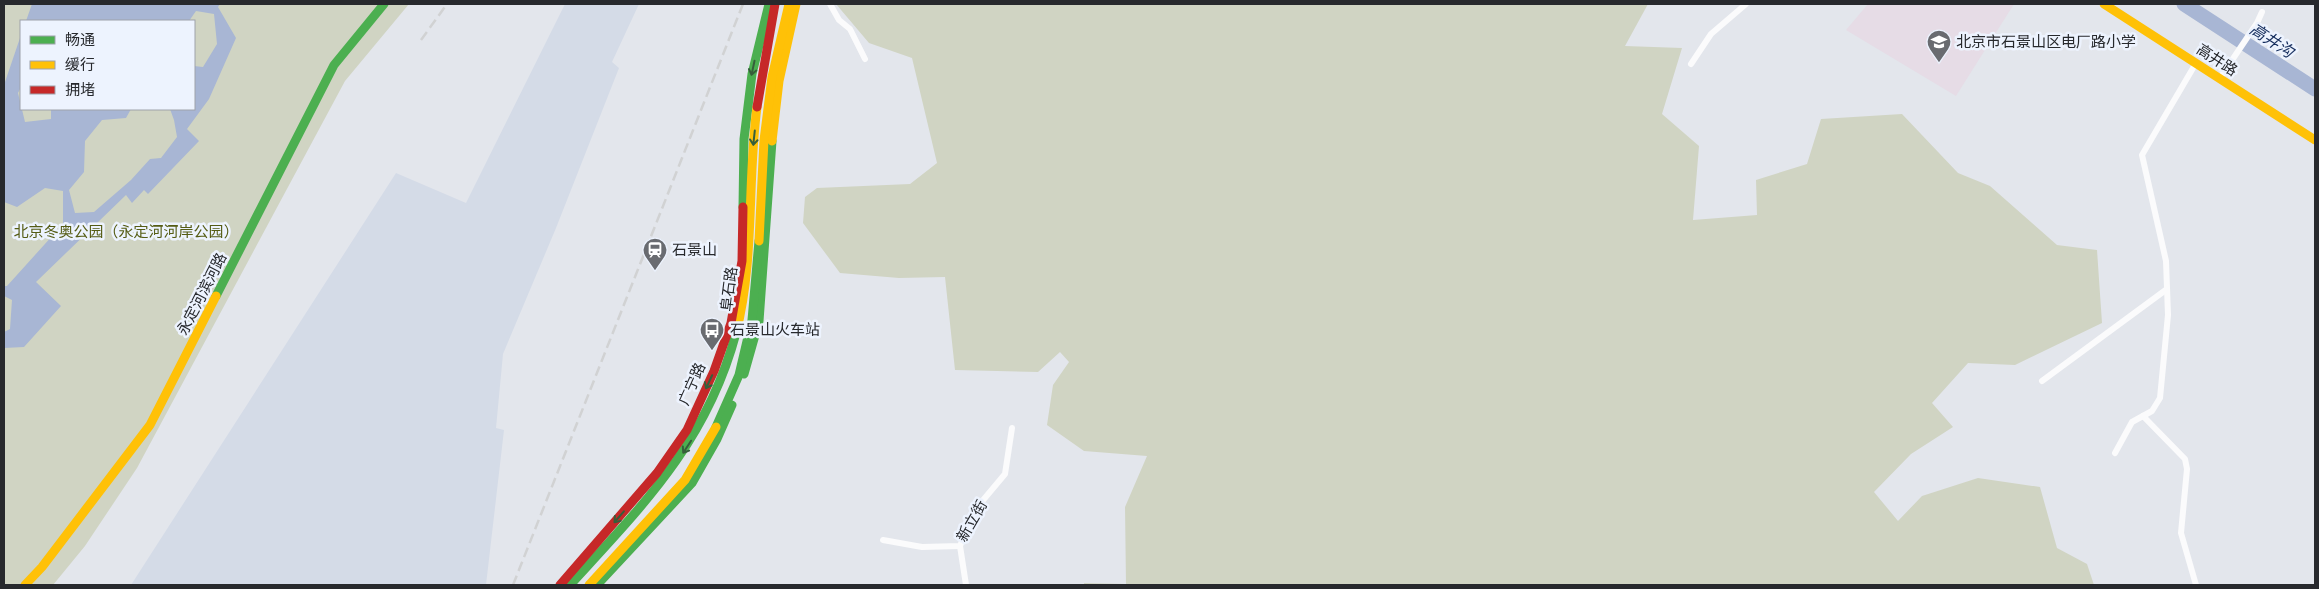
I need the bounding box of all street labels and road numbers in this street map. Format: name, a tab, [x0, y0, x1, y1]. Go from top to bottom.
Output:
street label: 高井路	[2193, 40, 2241, 80]
street label: 永定河滨河路	[174, 250, 230, 338]
street label: 阜石路	[717, 266, 741, 312]
street label: 广宁路	[675, 360, 709, 408]
street label: 新立街	[953, 497, 991, 545]

